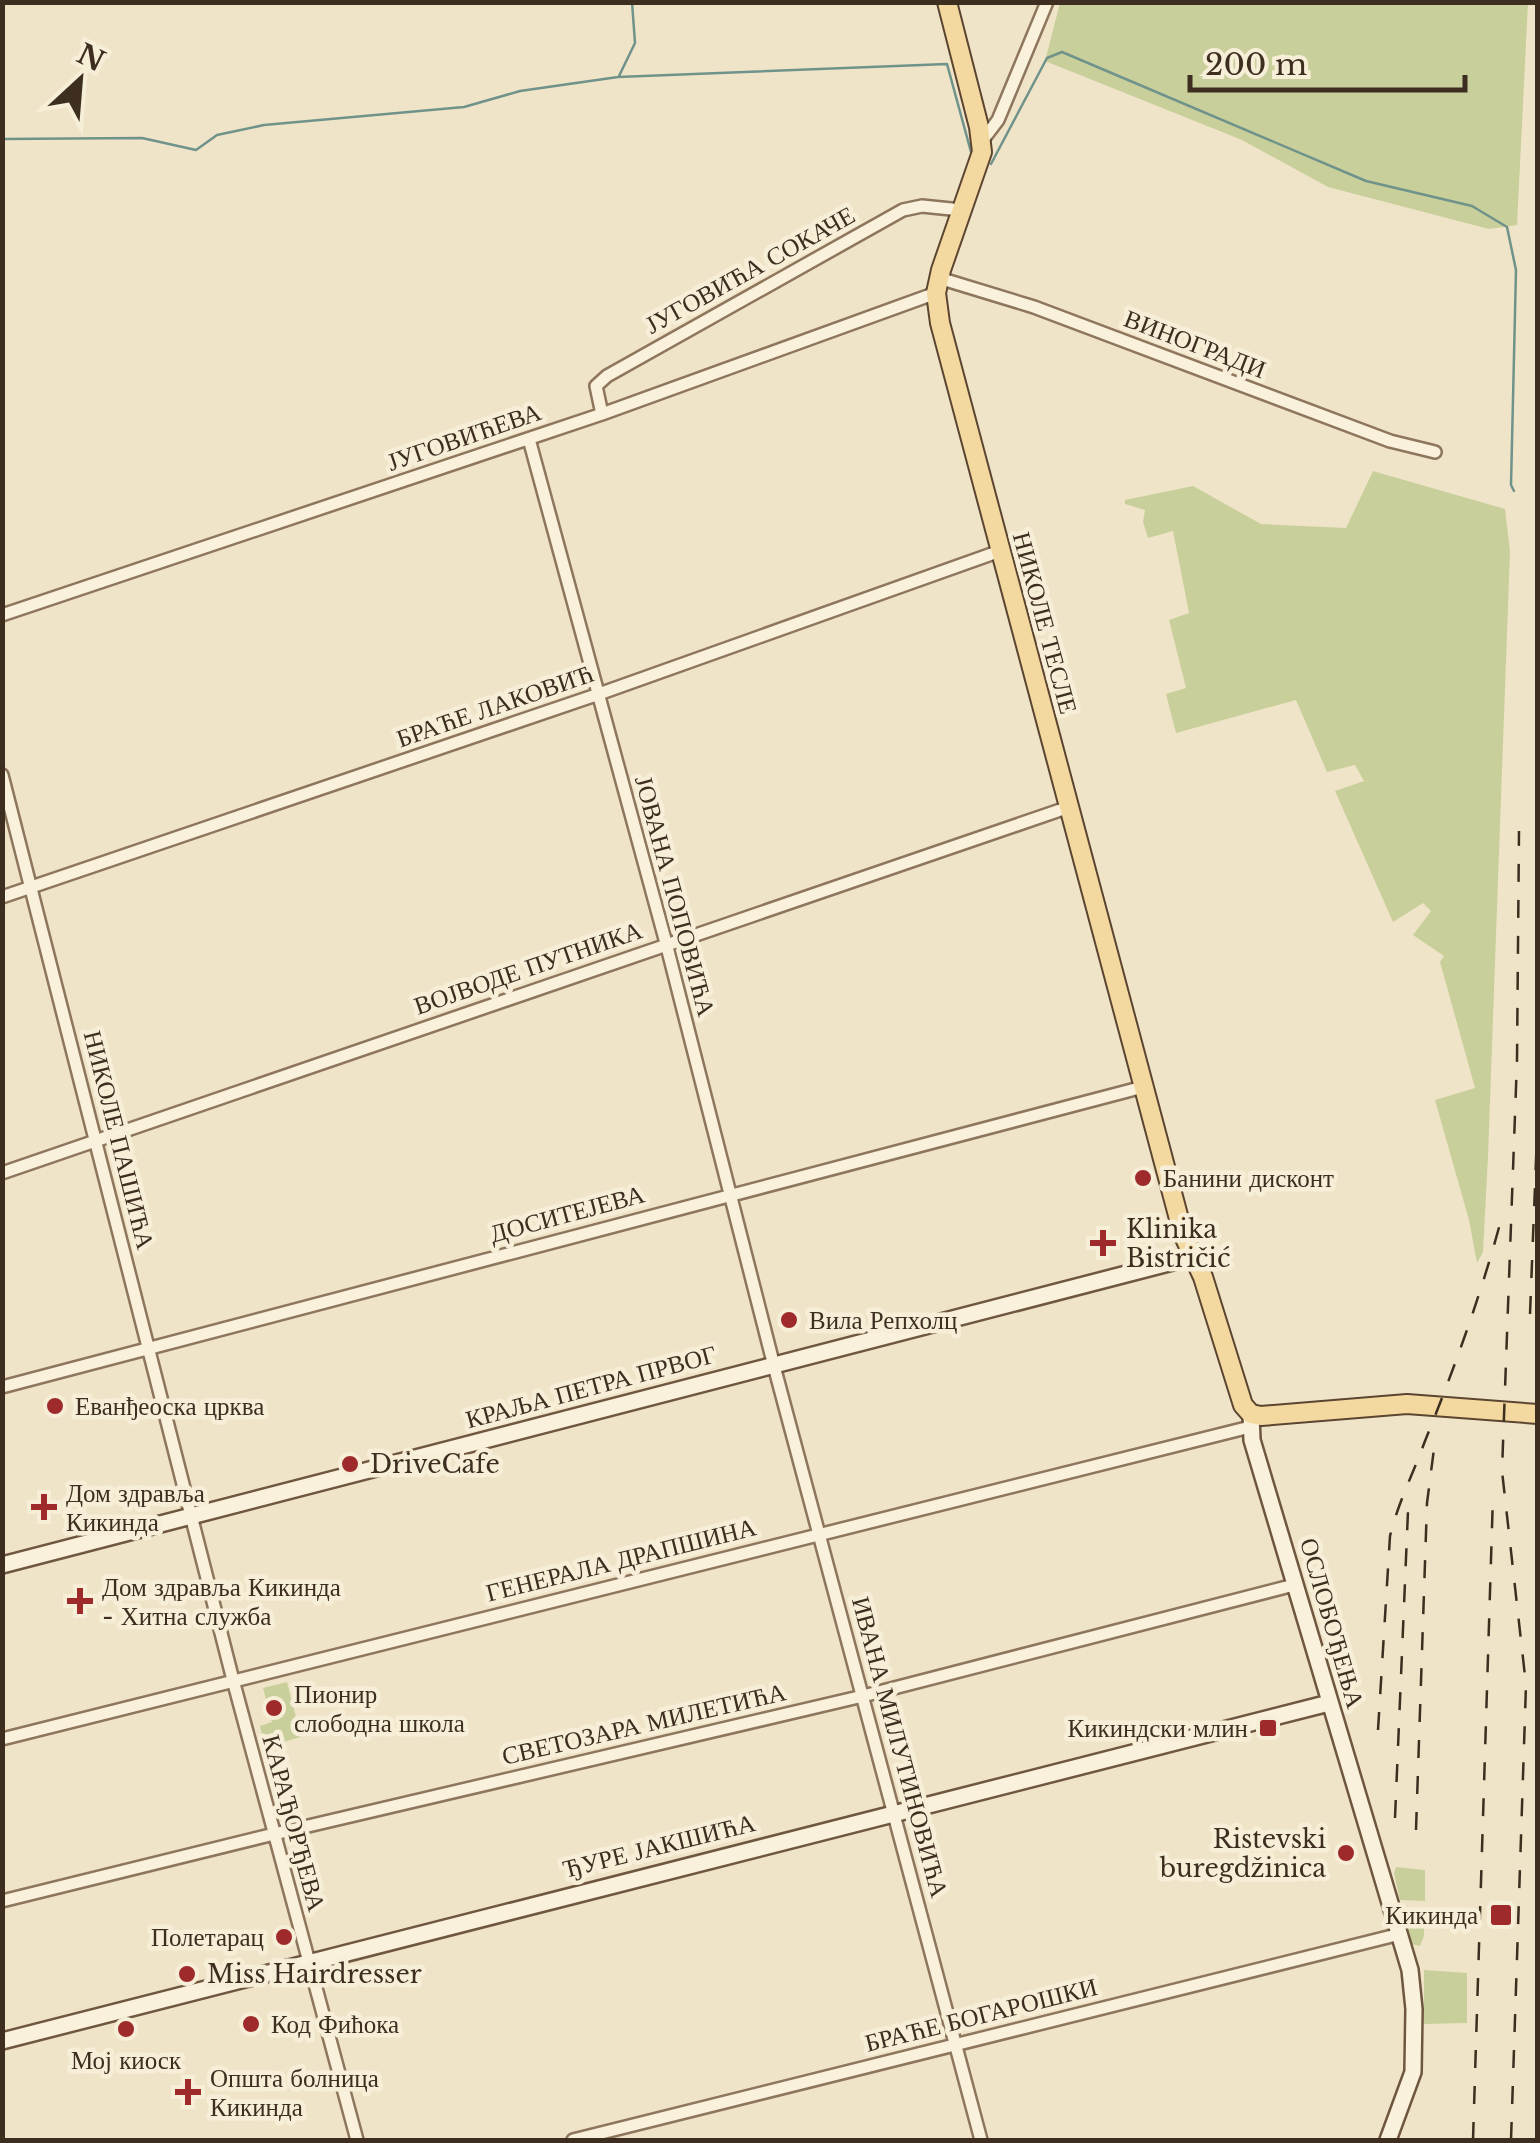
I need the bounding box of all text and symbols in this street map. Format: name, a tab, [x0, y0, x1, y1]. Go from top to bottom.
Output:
north arrow	[30, 30, 130, 130]
scale bar	[1190, 30, 1465, 92]
text: N	[71, 36, 110, 79]
text: 200 m	[1205, 46, 1307, 83]
street label: ЈУГОВИЋА СОКАЧЕ	[640, 199, 860, 341]
street label: ВИНОГРАДИ	[1120, 303, 1270, 385]
street label: ЈУГОВИЋЕВА	[383, 396, 545, 478]
street label: НИКОЛЕ ТЕСЛЕ	[1006, 529, 1084, 717]
street label: БРАЋЕ ЛАКОВИЋ	[392, 658, 598, 754]
street label: ЈОВАНА ПОПОВИЋА	[628, 772, 722, 1020]
street label: ВОЈВОДЕ ПУТНИКА	[410, 914, 646, 1022]
street label: НИКОЛЕ ПАШИЋА	[77, 1027, 161, 1253]
place label: Банини дисконт	[1163, 1163, 1334, 1194]
marker: Банини дисконт	[1132, 1167, 1154, 1189]
street label: ДОСИТЕЈЕВА	[486, 1178, 648, 1250]
place label: Klinika Bistričić	[1126, 1214, 1230, 1274]
marker: Klinika Bistričić	[1090, 1230, 1116, 1256]
place label: Вила Репхолц	[809, 1305, 957, 1336]
marker: Вила Репхолц	[778, 1309, 800, 1331]
street label: КРАЉА ПЕТРА ПРВОГ	[462, 1339, 720, 1435]
place label: Еванђеоска црква	[75, 1391, 264, 1422]
marker: Еванђеоска црква	[44, 1395, 66, 1417]
place label: DriveCafe	[370, 1449, 500, 1480]
marker: DriveCafe	[339, 1453, 361, 1475]
place label: Дом здравља Кикинда	[66, 1478, 205, 1538]
marker: Дом здравља Кикинда	[31, 1494, 57, 1520]
street label: ГЕНЕРАЛА ДРАПШИНА	[483, 1511, 759, 1609]
street label: ОСЛОБОЂЕЊА	[1293, 1534, 1371, 1712]
place label: Дом здравља Кикинда - Хитна служба	[102, 1572, 341, 1632]
marker: Дом здравља Кикинда - Хитна служба	[67, 1588, 93, 1614]
street label: ИВАНА МИЛУТИНОВИЋА	[845, 1593, 955, 1901]
street label: СВЕТОЗАРА МИЛЕТИЋА	[499, 1676, 789, 1772]
place label: Пионир слободна школа	[294, 1679, 465, 1739]
marker: Пионир слободна школа	[263, 1697, 285, 1719]
place label: Кикиндски млин	[1067, 1713, 1248, 1744]
marker: Кикиндски млин	[1257, 1717, 1279, 1739]
street label: КАРАЂОРЂЕВА	[256, 1731, 332, 1915]
street label: ЂУРЕ ЈАКШИЋА	[560, 1807, 758, 1885]
place label: Ristevski buregdžinica	[1159, 1824, 1326, 1884]
marker: Ristevski buregdžinica	[1335, 1842, 1357, 1864]
place label: Кикинда	[1385, 1900, 1478, 1931]
marker: Кикинда	[1488, 1902, 1514, 1928]
place label: Полетарац	[151, 1922, 264, 1953]
marker: Полетарац	[273, 1926, 295, 1948]
place label: Miss Hairdresser	[207, 1959, 422, 1990]
marker: Miss Hairdresser	[176, 1963, 198, 1985]
street label: БРАЋЕ БОГАРОШКИ	[862, 1971, 1100, 2059]
place label: Код Фићока	[271, 2009, 399, 2040]
marker: Код Фићока	[240, 2013, 262, 2035]
marker: Мој киоск	[115, 2018, 137, 2040]
place label: Мој киоск	[71, 2045, 182, 2076]
place label: Општа болница Кикинда	[210, 2063, 379, 2123]
marker: Општа болница Кикинда	[175, 2079, 201, 2105]

